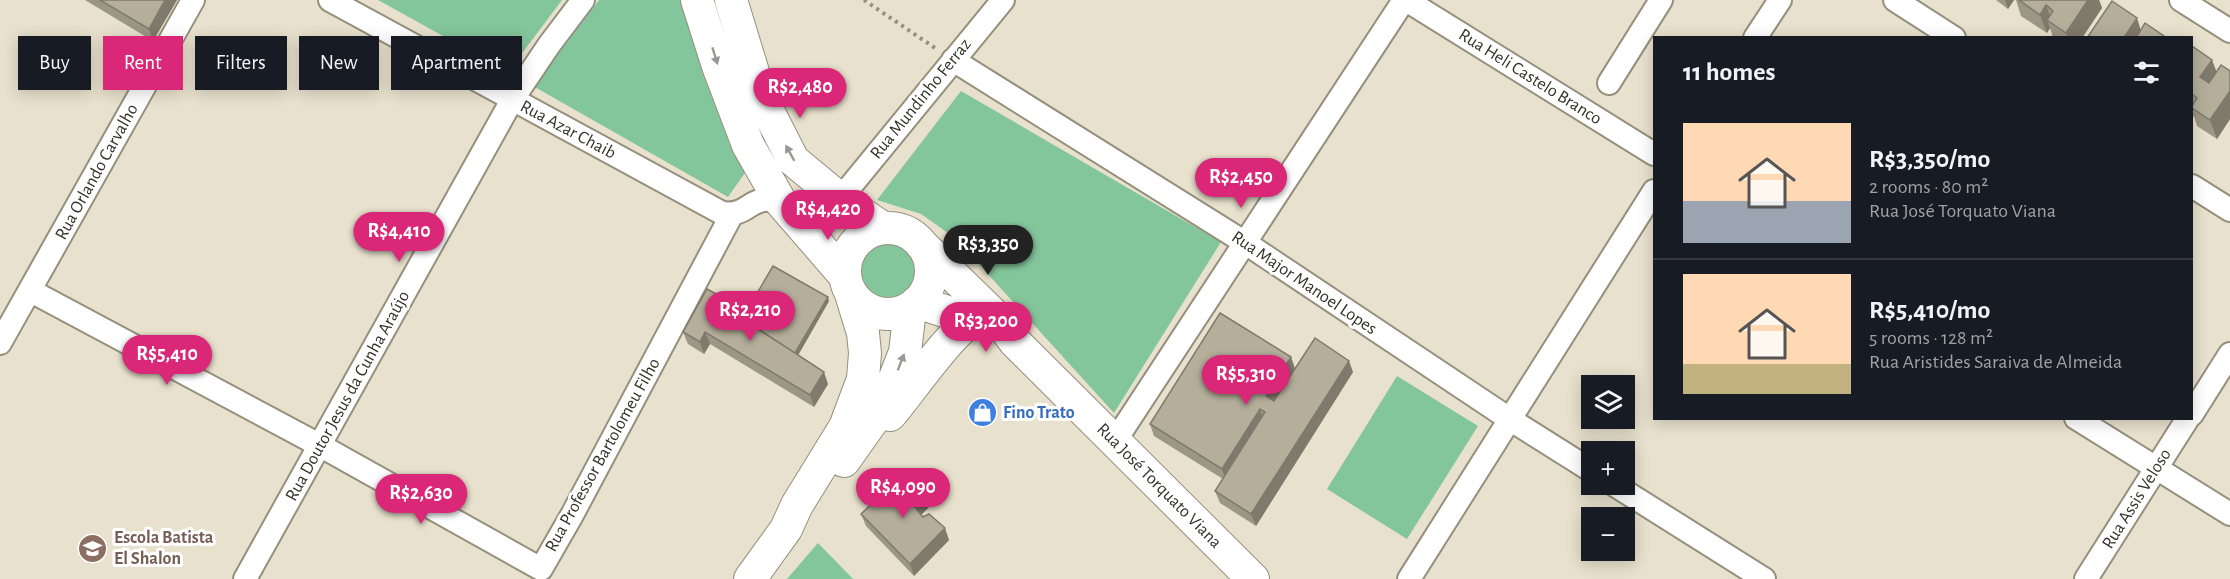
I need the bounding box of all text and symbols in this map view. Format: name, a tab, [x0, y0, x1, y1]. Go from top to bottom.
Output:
street label: Rua Heli Castelo Branco	[1455, 26, 1605, 128]
street label: Rua Mundinho Ferraz	[867, 35, 975, 163]
chip: Buy	[18, 36, 91, 90]
chip: Rent	[103, 36, 183, 90]
chip: Filters	[195, 36, 287, 90]
chip: New	[299, 36, 379, 90]
chip: Apartment	[391, 36, 522, 90]
one-way arrow	[710, 47, 720, 65]
icon: filters	[2130, 56, 2163, 89]
text: 11 homes	[1683, 59, 1775, 85]
pin: R$2,480	[745, 68, 855, 119]
text: R$2,480	[767, 77, 833, 97]
street label: Rua Azar Chaib	[517, 97, 619, 163]
street label: Rua Orlando Carvalho	[52, 101, 142, 243]
one-way arrow	[785, 144, 795, 161]
text: R$3,350/mo	[1869, 146, 1990, 172]
icon: home	[1731, 147, 1803, 219]
pin: R$2,450	[1186, 158, 1296, 209]
text: R$2,450	[1209, 167, 1273, 187]
text: 2 rooms · 80 m²	[1869, 177, 1988, 197]
pin: R$4,420	[773, 190, 883, 241]
text: R$4,420	[795, 199, 861, 219]
text: Rua José Torquato Viana	[1869, 201, 2056, 221]
pin: R$4,410	[344, 212, 454, 263]
text: R$4,410	[367, 221, 431, 241]
pin: R$3,350	[933, 225, 1043, 276]
street label: Rua Major Manoel Lopes	[1228, 228, 1380, 338]
text: R$3,350	[957, 234, 1019, 254]
street label: Rua Doutor Jesus da Cunha Araújo	[283, 288, 413, 504]
pin: R$2,210	[695, 291, 805, 342]
text: R$5,410/mo	[1869, 297, 1990, 323]
icon: home	[1731, 298, 1803, 370]
text: R$2,210	[719, 300, 781, 320]
pin: R$3,200	[931, 302, 1041, 353]
text: R$3,200	[954, 311, 1018, 331]
text: 5 rooms · 128 m²	[1869, 328, 1993, 348]
pin: R$5,410	[112, 335, 222, 386]
text: R$5,410	[136, 344, 198, 364]
text: Rua Aristides Saraiva de Almeida	[1869, 352, 2122, 372]
one-way arrow	[897, 353, 906, 371]
street label: Rua Professor Bartolomeu Filho	[542, 355, 664, 555]
pin: R$5,310	[1191, 355, 1301, 406]
text: R$5,310	[1216, 364, 1276, 384]
map controls	[1581, 375, 1635, 561]
button: layers	[1581, 375, 1635, 429]
shop icon: Fino Trato	[966, 397, 998, 429]
place label: Fino Trato	[1003, 404, 1075, 422]
street label: Rua José Torquato Viana	[1093, 420, 1225, 552]
button: +	[1581, 441, 1635, 495]
street label: Rua Assis Veloso	[2099, 446, 2175, 552]
pin: R$4,090	[848, 468, 958, 519]
pin: R$2,630	[366, 474, 476, 525]
text: R$4,090	[870, 477, 936, 497]
text: R$2,630	[389, 483, 453, 503]
button: −	[1581, 507, 1635, 561]
place label: Escola Batista El Shalon	[114, 529, 214, 568]
school or university icon: Escola Batista El Shalon	[77, 532, 109, 564]

